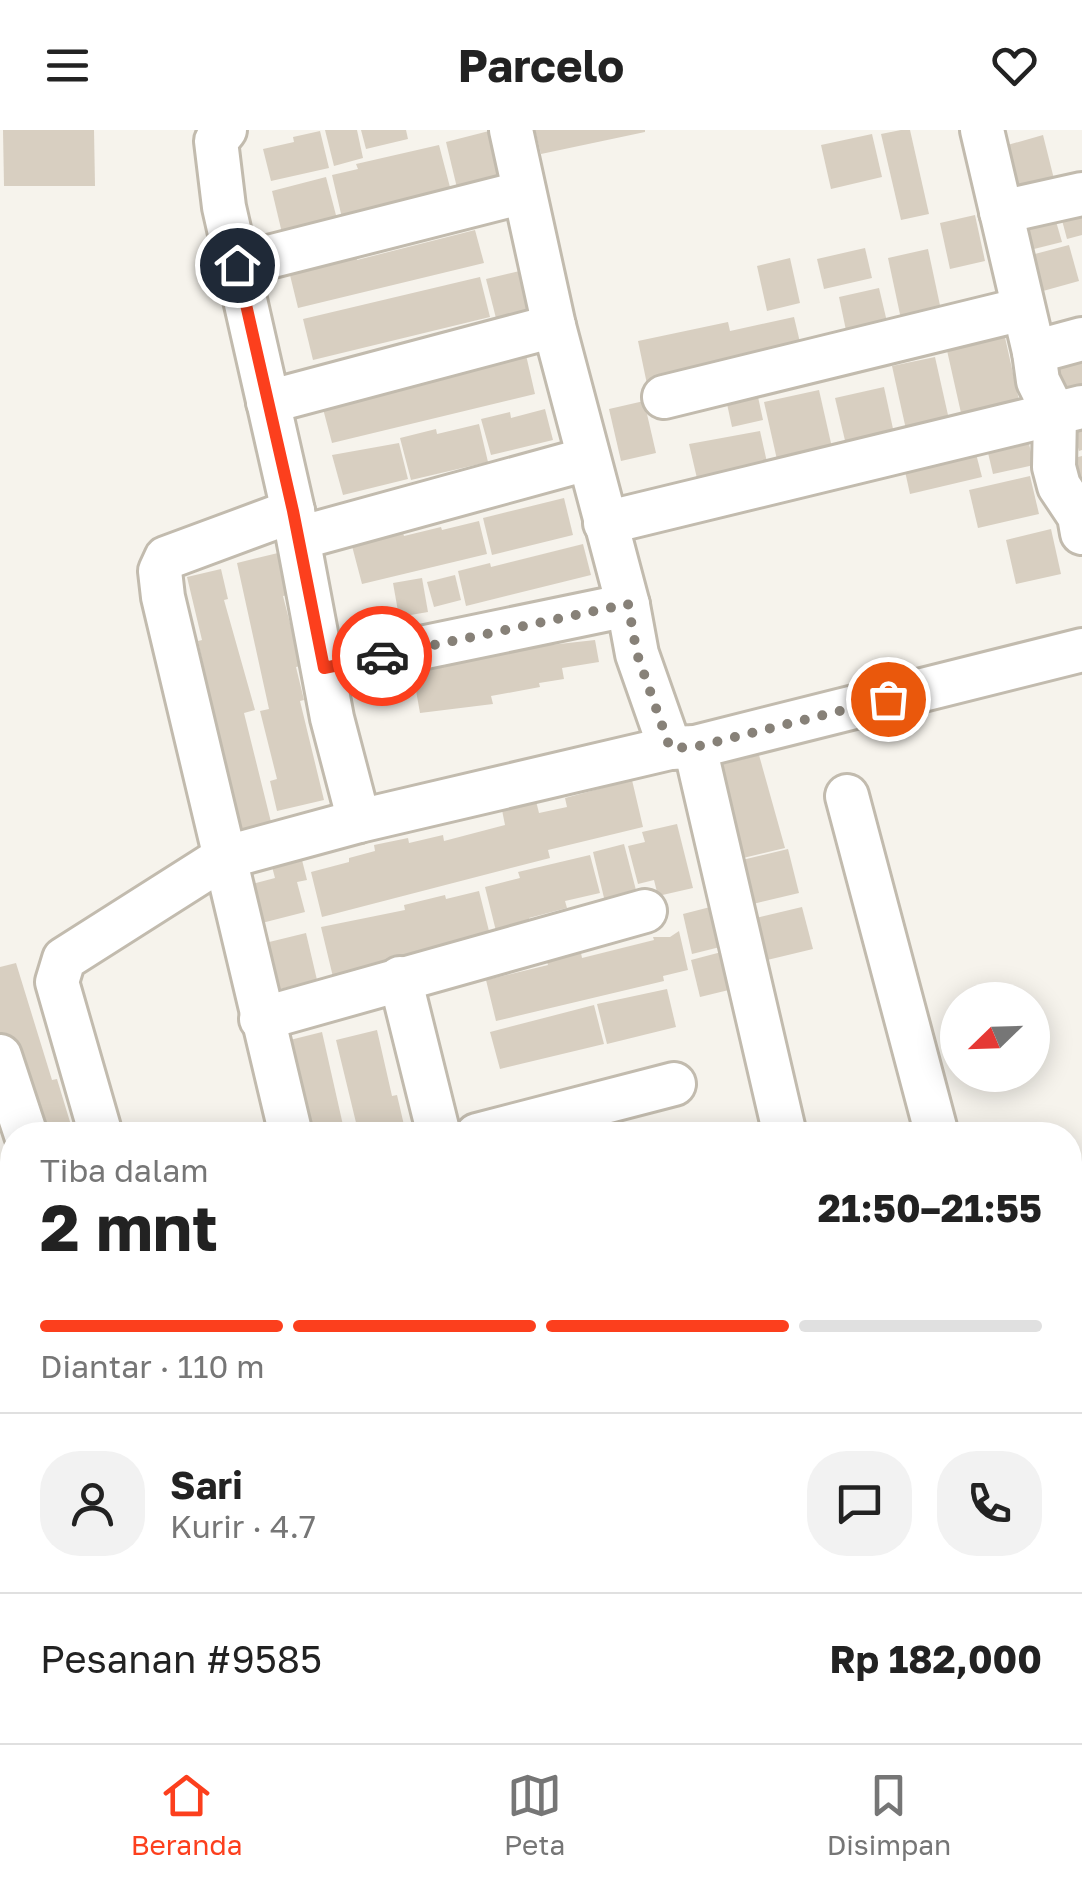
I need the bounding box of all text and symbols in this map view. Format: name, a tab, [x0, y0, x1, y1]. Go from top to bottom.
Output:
icon: menu	[40, 38, 95, 93]
text: Parcelo	[458, 38, 624, 92]
icon: heart	[987, 38, 1042, 93]
pin	[195, 223, 280, 308]
icon: home	[210, 238, 265, 293]
courier	[332, 606, 432, 706]
icon: car	[355, 629, 410, 684]
pin	[846, 657, 931, 742]
icon: bag	[861, 672, 916, 727]
north arrow	[940, 982, 1050, 1092]
map controls	[940, 982, 1050, 1092]
text: Tiba dalam	[40, 1151, 209, 1189]
text: 21:50–21:55	[818, 1185, 1042, 1230]
text: 2 mnt	[40, 1187, 218, 1265]
text: Diantar · 110 m	[40, 1347, 265, 1385]
button: person	[40, 1451, 145, 1556]
button: chat	[807, 1451, 912, 1556]
button: phone	[937, 1451, 1042, 1556]
text: Sari	[170, 1462, 243, 1507]
text: Kurir · 4.7	[170, 1507, 316, 1545]
text: Pesanan #9585	[40, 1636, 322, 1681]
text: Rp 182,000	[829, 1636, 1042, 1681]
tab: Beranda	[131, 1768, 242, 1861]
tab: Peta	[504, 1768, 565, 1861]
tab: Disimpan	[827, 1768, 951, 1861]

